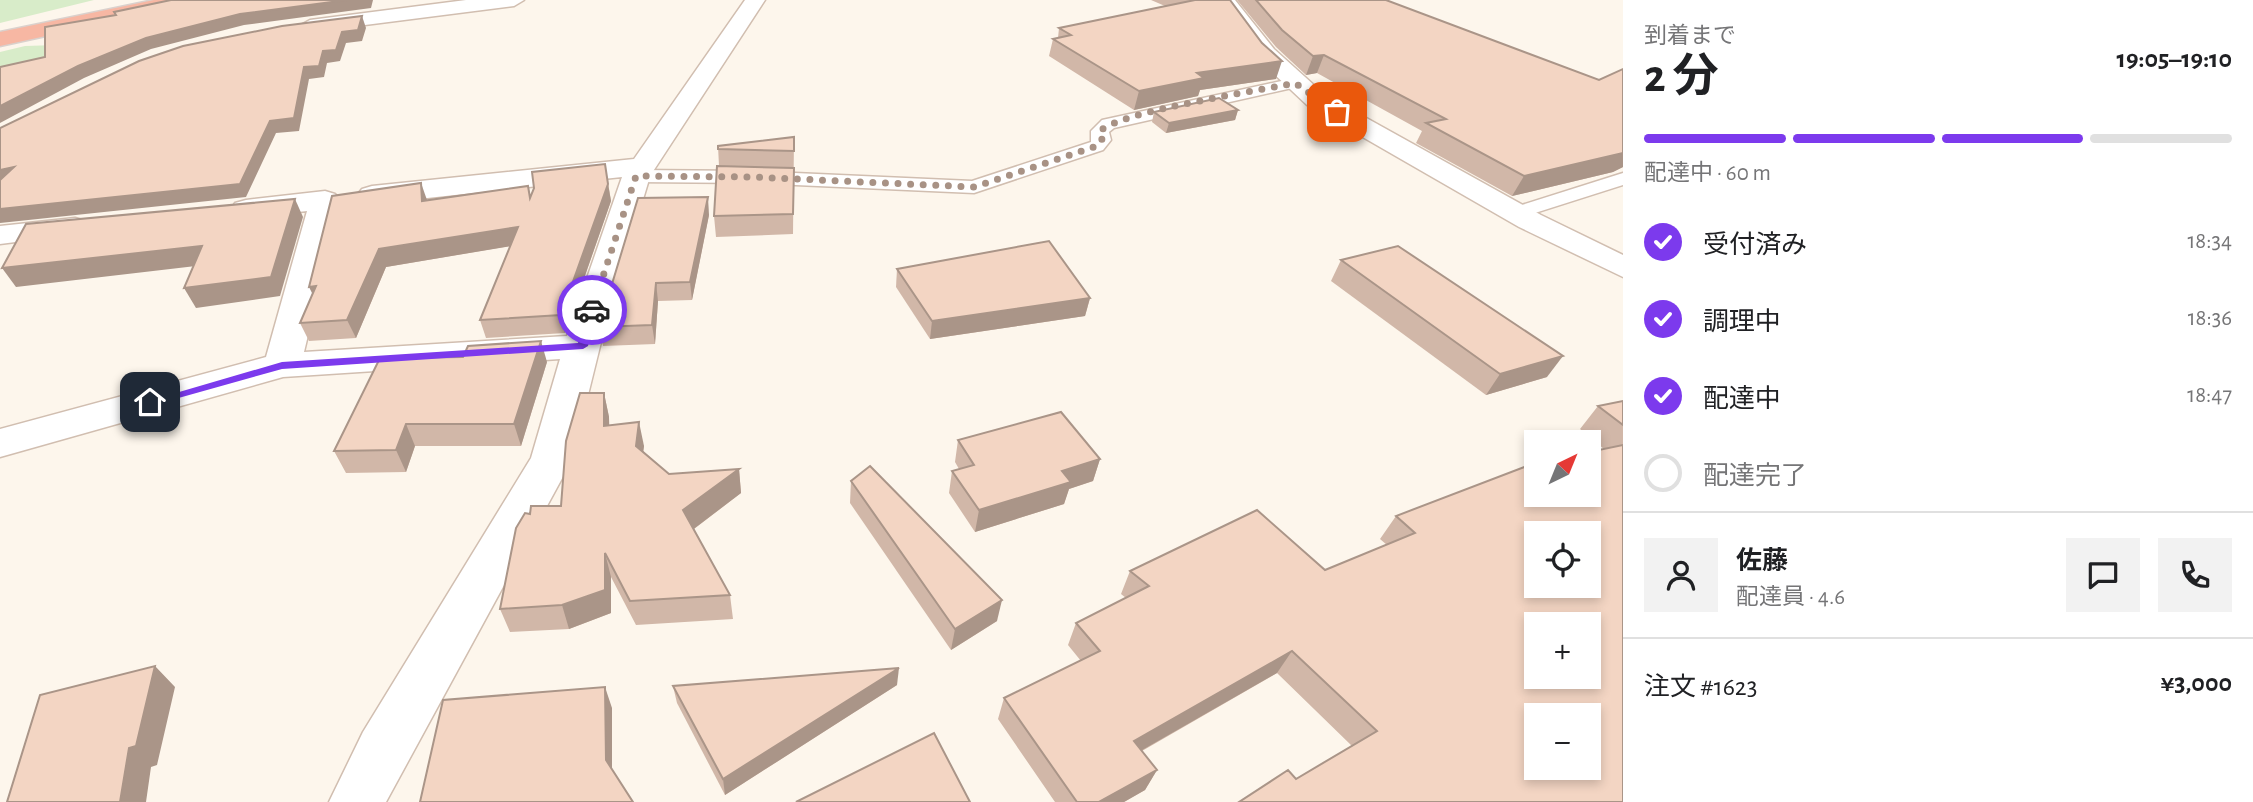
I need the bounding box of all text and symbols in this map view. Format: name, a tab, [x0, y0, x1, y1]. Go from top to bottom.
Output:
text: 到着まで	[1644, 25, 1736, 48]
text: 19:05–19:10	[2117, 46, 2232, 72]
text: 2 分	[1644, 54, 1719, 100]
pin	[1307, 82, 1367, 142]
icon: bag	[1318, 93, 1356, 131]
text: 配達中 · 60 m	[1644, 162, 1771, 185]
icon: check	[1644, 223, 1682, 261]
text: 18:34	[2187, 230, 2232, 253]
text: 受付済み	[1703, 232, 1807, 258]
courier	[557, 275, 627, 345]
icon: car	[573, 291, 611, 329]
icon: check	[1644, 300, 1682, 338]
text: 18:36	[2188, 307, 2232, 330]
text: 調理中	[1703, 309, 1781, 335]
pin	[120, 372, 180, 432]
icon: check	[1644, 377, 1682, 415]
icon: home	[131, 383, 169, 421]
text: 18:47	[2187, 384, 2232, 407]
text: 配達中	[1703, 386, 1781, 412]
north arrow	[1524, 430, 1601, 508]
map controls	[1524, 430, 1601, 780]
text: 配達完了	[1703, 463, 1807, 489]
button: locate	[1524, 521, 1601, 598]
button: person	[1644, 538, 1718, 612]
button: chat	[2066, 538, 2140, 612]
button: phone	[2158, 538, 2232, 612]
text: 佐藤	[1736, 548, 1788, 574]
text: 配達員 · 4.6	[1736, 586, 1845, 609]
button: +	[1524, 612, 1601, 689]
text: ¥3,000	[2161, 670, 2232, 696]
text: 注文 #1623	[1644, 674, 1757, 700]
button: −	[1524, 703, 1601, 780]

